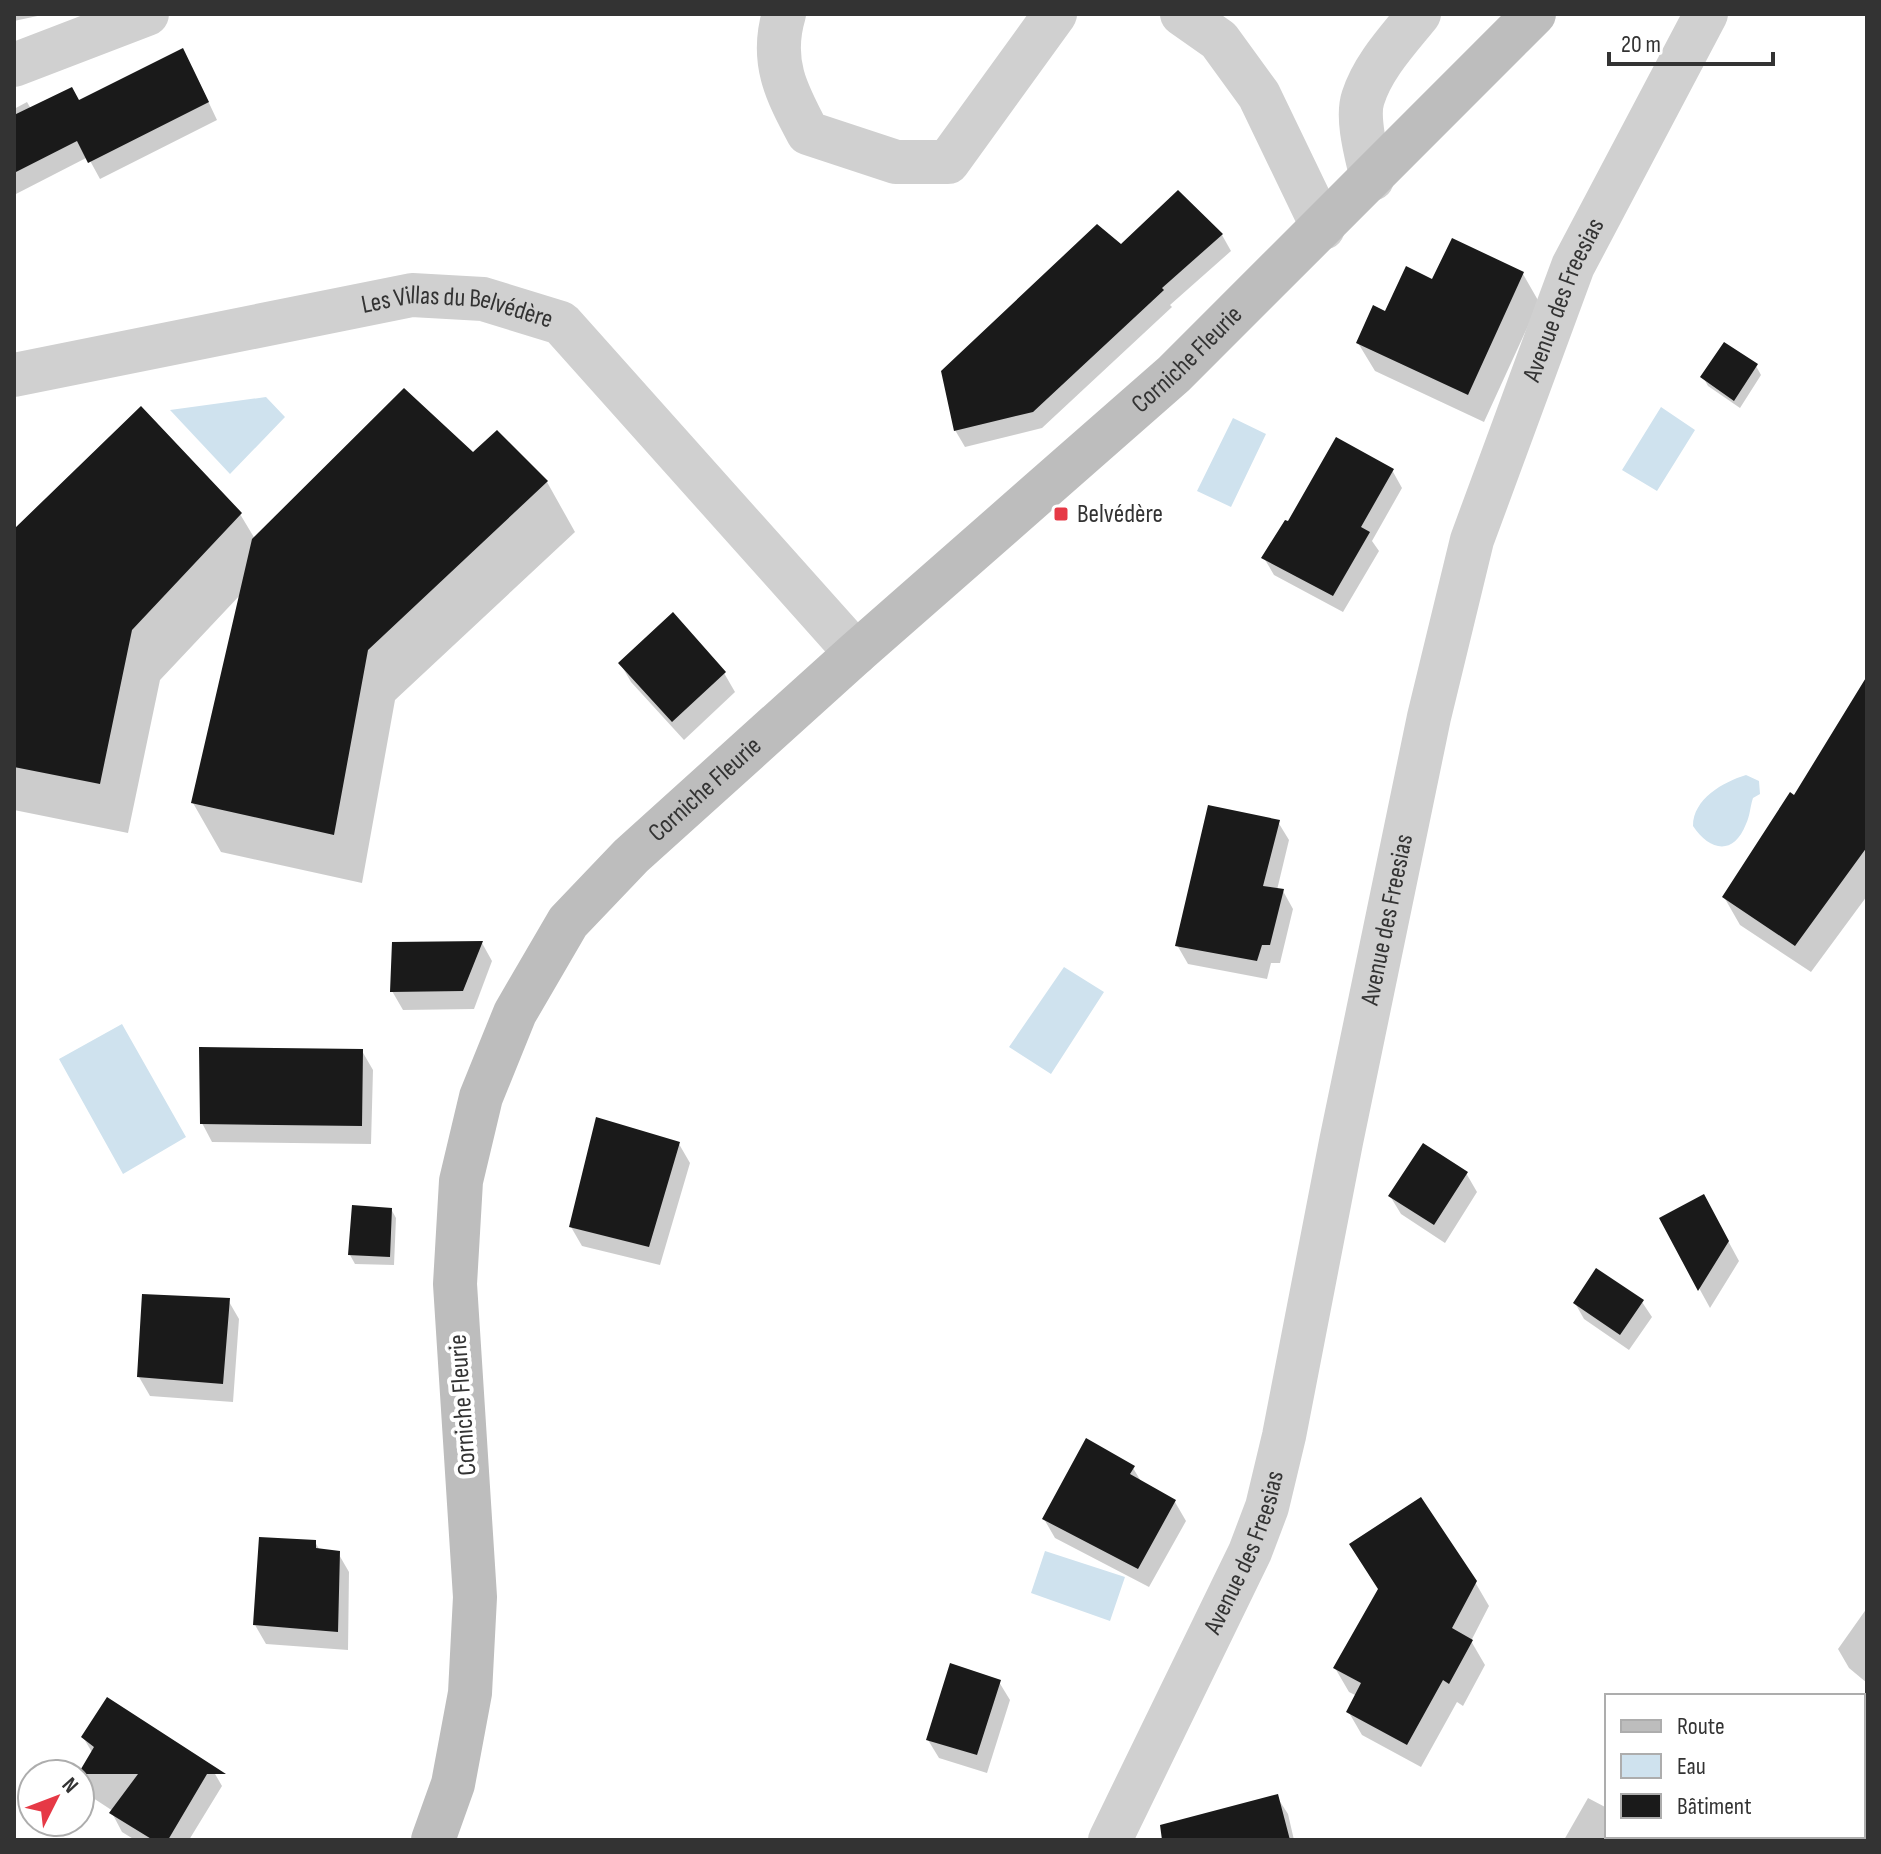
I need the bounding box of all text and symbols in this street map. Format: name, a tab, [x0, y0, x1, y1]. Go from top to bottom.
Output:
scale bar	[1609, 16, 1773, 66]
text: 20 m	[1621, 30, 1661, 59]
street label: Avenue des Freesias	[1516, 213, 1611, 387]
street label: Les Villas du Belvédère	[359, 279, 557, 335]
street label: Corniche Fleurie	[1125, 299, 1249, 420]
place label: Belvédère	[1077, 499, 1163, 530]
marker: Belvédère	[1052, 505, 1070, 523]
street label: Corniche Fleurie	[642, 730, 768, 848]
street label: Avenue des Freesias	[1354, 831, 1420, 1009]
street label: Corniche Fleurie	[443, 1333, 483, 1477]
street label: Avenue des Freesias	[1197, 1468, 1291, 1640]
legend	[1605, 1694, 1865, 1838]
text: Route	[1677, 1712, 1725, 1741]
text: Eau	[1677, 1752, 1706, 1781]
north arrow	[16, 1758, 96, 1838]
text: N	[56, 1772, 84, 1799]
text: Bâtiment	[1677, 1792, 1752, 1821]

